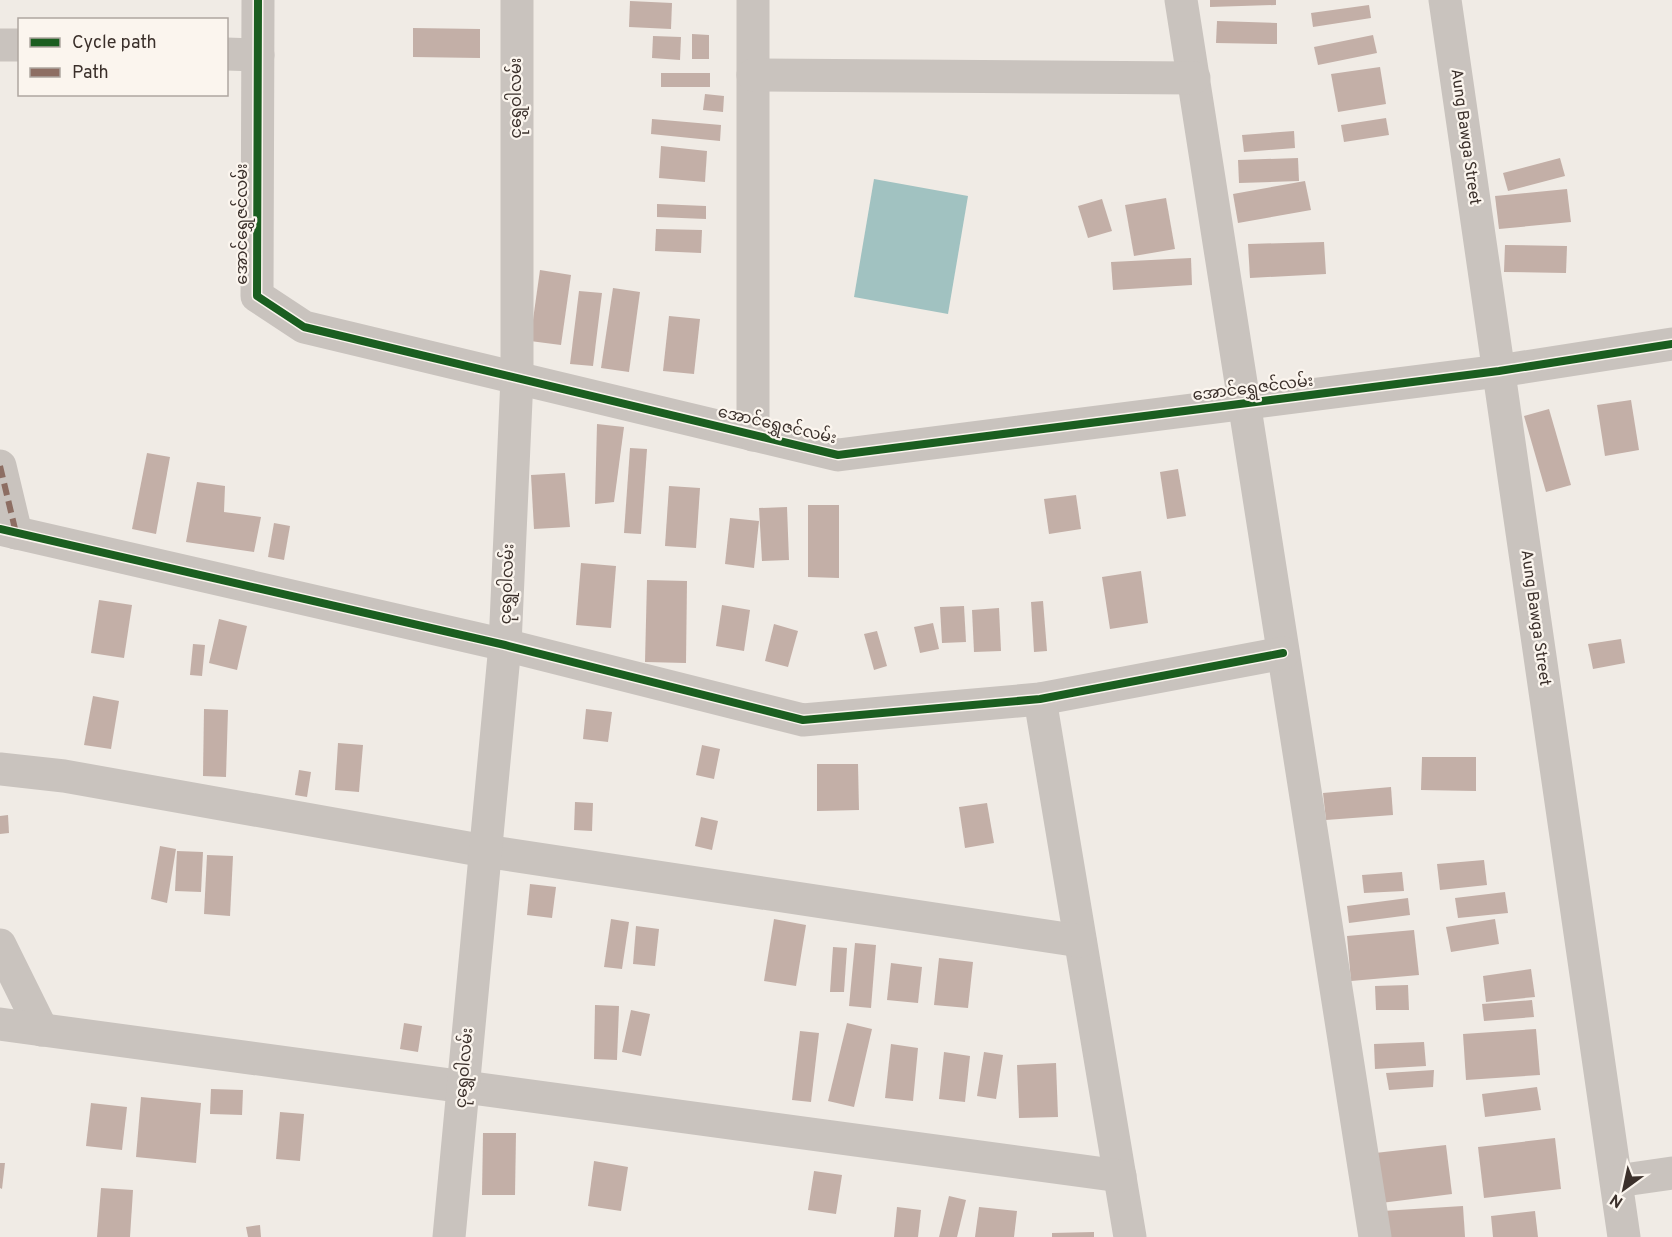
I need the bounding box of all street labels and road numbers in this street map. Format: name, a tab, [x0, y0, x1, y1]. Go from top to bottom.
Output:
street label: ငုရွှေဝါလမ်း	[504, 58, 530, 138]
street label: Aung Bawga Street	[1446, 68, 1484, 206]
street label: အောင်ရွှေဇင်လမ်း	[230, 163, 255, 285]
street label: အောင်ရွှေဇင်လမ်း	[1191, 369, 1315, 408]
street label: အောင်ရွှေဇင်လမ်း	[715, 400, 839, 451]
street label: ငုရွှေဝါလမ်း	[494, 543, 522, 625]
street label: Aung Bawga Street	[1516, 549, 1554, 687]
street label: ငုရွှေဝါလမ်း	[449, 1027, 481, 1109]

